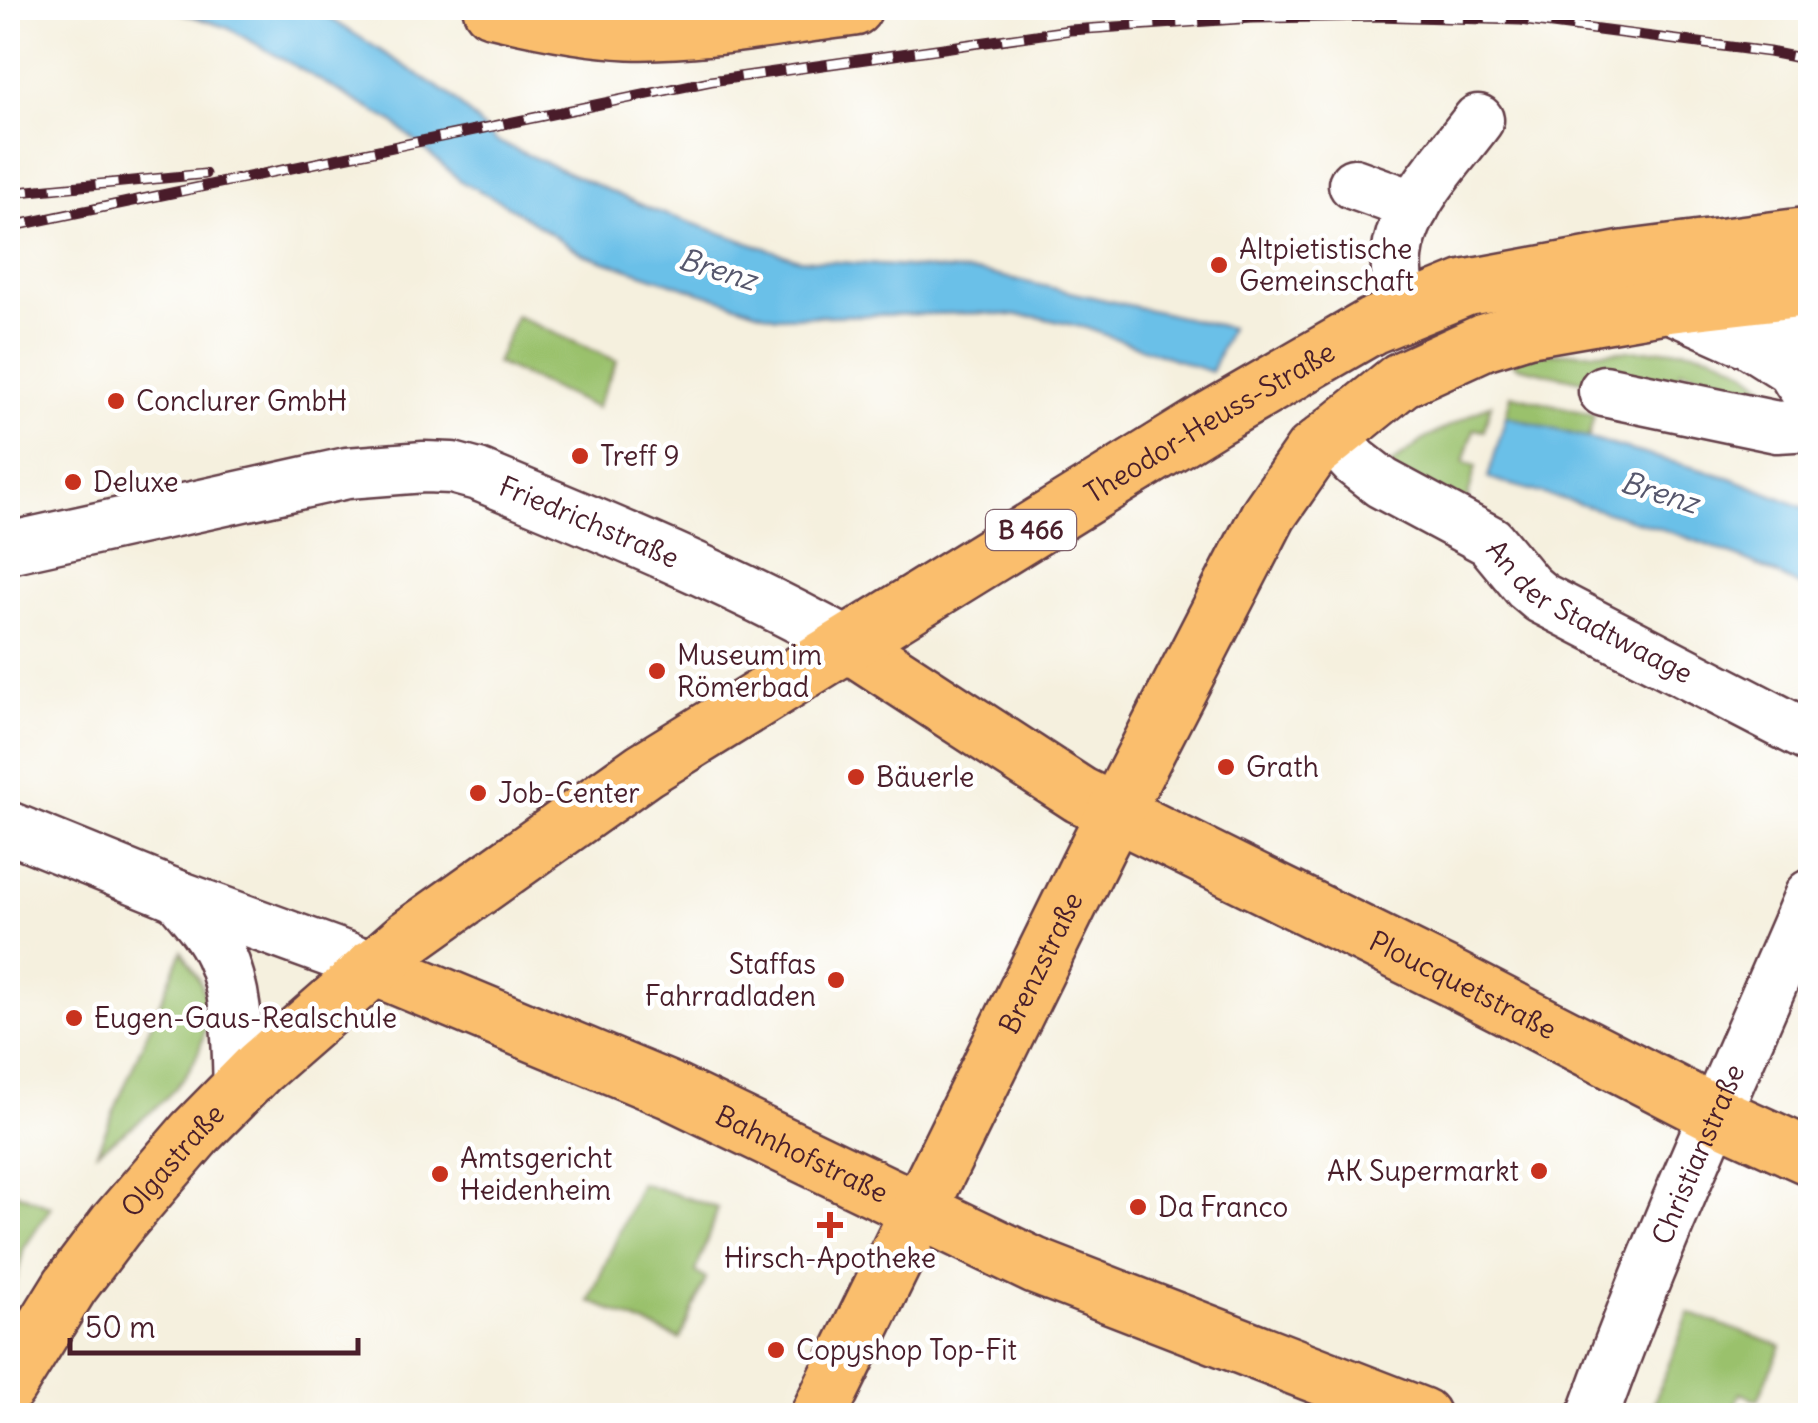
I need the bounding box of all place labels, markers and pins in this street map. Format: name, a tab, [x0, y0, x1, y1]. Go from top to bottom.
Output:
place label: Altpietistische Gemeinschaft	[1239, 231, 1414, 299]
marker: Altpietistische Gemeinschaft	[1208, 254, 1230, 276]
place label: Conclurer GmbH	[136, 383, 347, 419]
marker: Conclurer GmbH	[105, 390, 127, 412]
place label: Treff 9	[600, 438, 680, 474]
marker: Treff 9	[569, 445, 591, 467]
place label: Deluxe	[93, 464, 179, 500]
marker: Deluxe	[62, 471, 84, 493]
place label: Museum im Römerbad	[677, 637, 822, 705]
marker: Museum im Römerbad	[646, 660, 668, 682]
place label: Grath	[1246, 749, 1319, 785]
marker: Grath	[1215, 756, 1237, 778]
place label: Bäuerle	[876, 759, 974, 795]
marker: Bäuerle	[845, 766, 867, 788]
place label: Job-Center	[498, 775, 640, 811]
marker: Job-Center	[467, 782, 489, 804]
place label: Staffas Fahrradladen	[645, 946, 816, 1014]
marker: Staffas Fahrradladen	[825, 969, 847, 991]
place label: Eugen-Gaus-Realschule	[94, 1000, 397, 1036]
marker: Eugen-Gaus-Realschule	[63, 1007, 85, 1029]
place label: Amtsgericht Heidenheim	[460, 1140, 612, 1208]
place label: AK Supermarkt	[1327, 1153, 1519, 1189]
marker: AK Supermarkt	[1528, 1160, 1550, 1182]
marker: Amtsgericht Heidenheim	[429, 1163, 451, 1185]
place label: Da Franco	[1158, 1189, 1288, 1225]
marker: Da Franco	[1127, 1196, 1149, 1218]
marker: Hirsch-Apotheke	[819, 1214, 841, 1236]
place label: Hirsch-Apotheke	[724, 1240, 936, 1276]
place label: Copyshop Top-Fit	[796, 1332, 1017, 1368]
marker: Copyshop Top-Fit	[765, 1339, 787, 1361]

